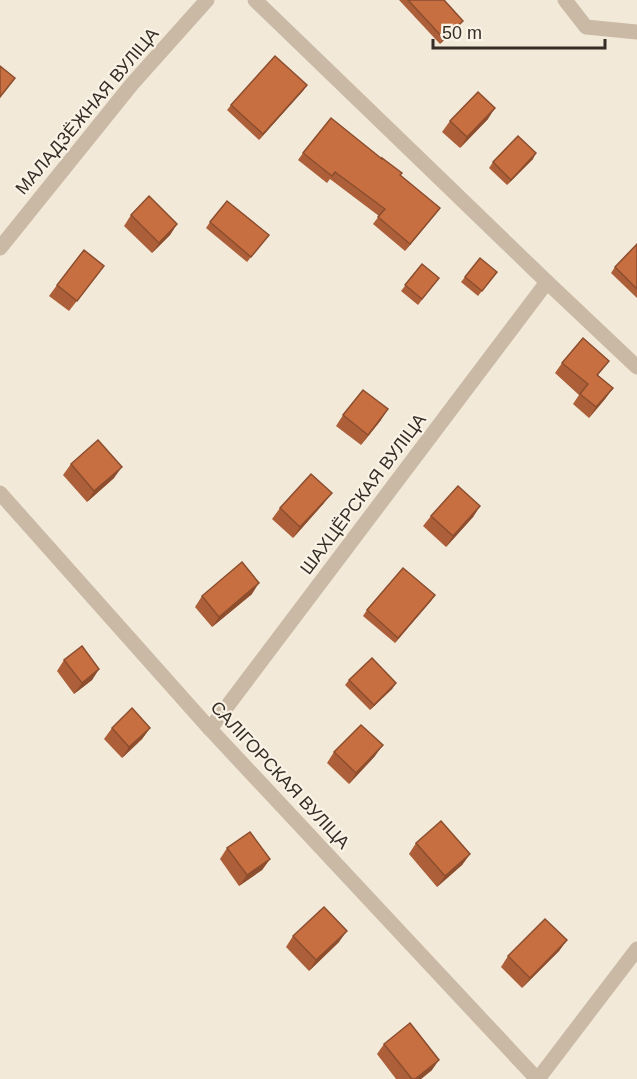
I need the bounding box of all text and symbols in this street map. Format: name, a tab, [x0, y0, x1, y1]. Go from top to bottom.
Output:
scale bar	[433, 12, 606, 50]
text: 50 m	[442, 23, 482, 43]
street label: МАЛАДЗЁЖНАЯ ВУЛІЦА	[12, 24, 162, 198]
street label: ШАХЦЁРСКАЯ ВУЛІЦА	[296, 410, 430, 578]
street label: САЛІГОРСКАЯ ВУЛІЦА	[206, 697, 354, 853]

